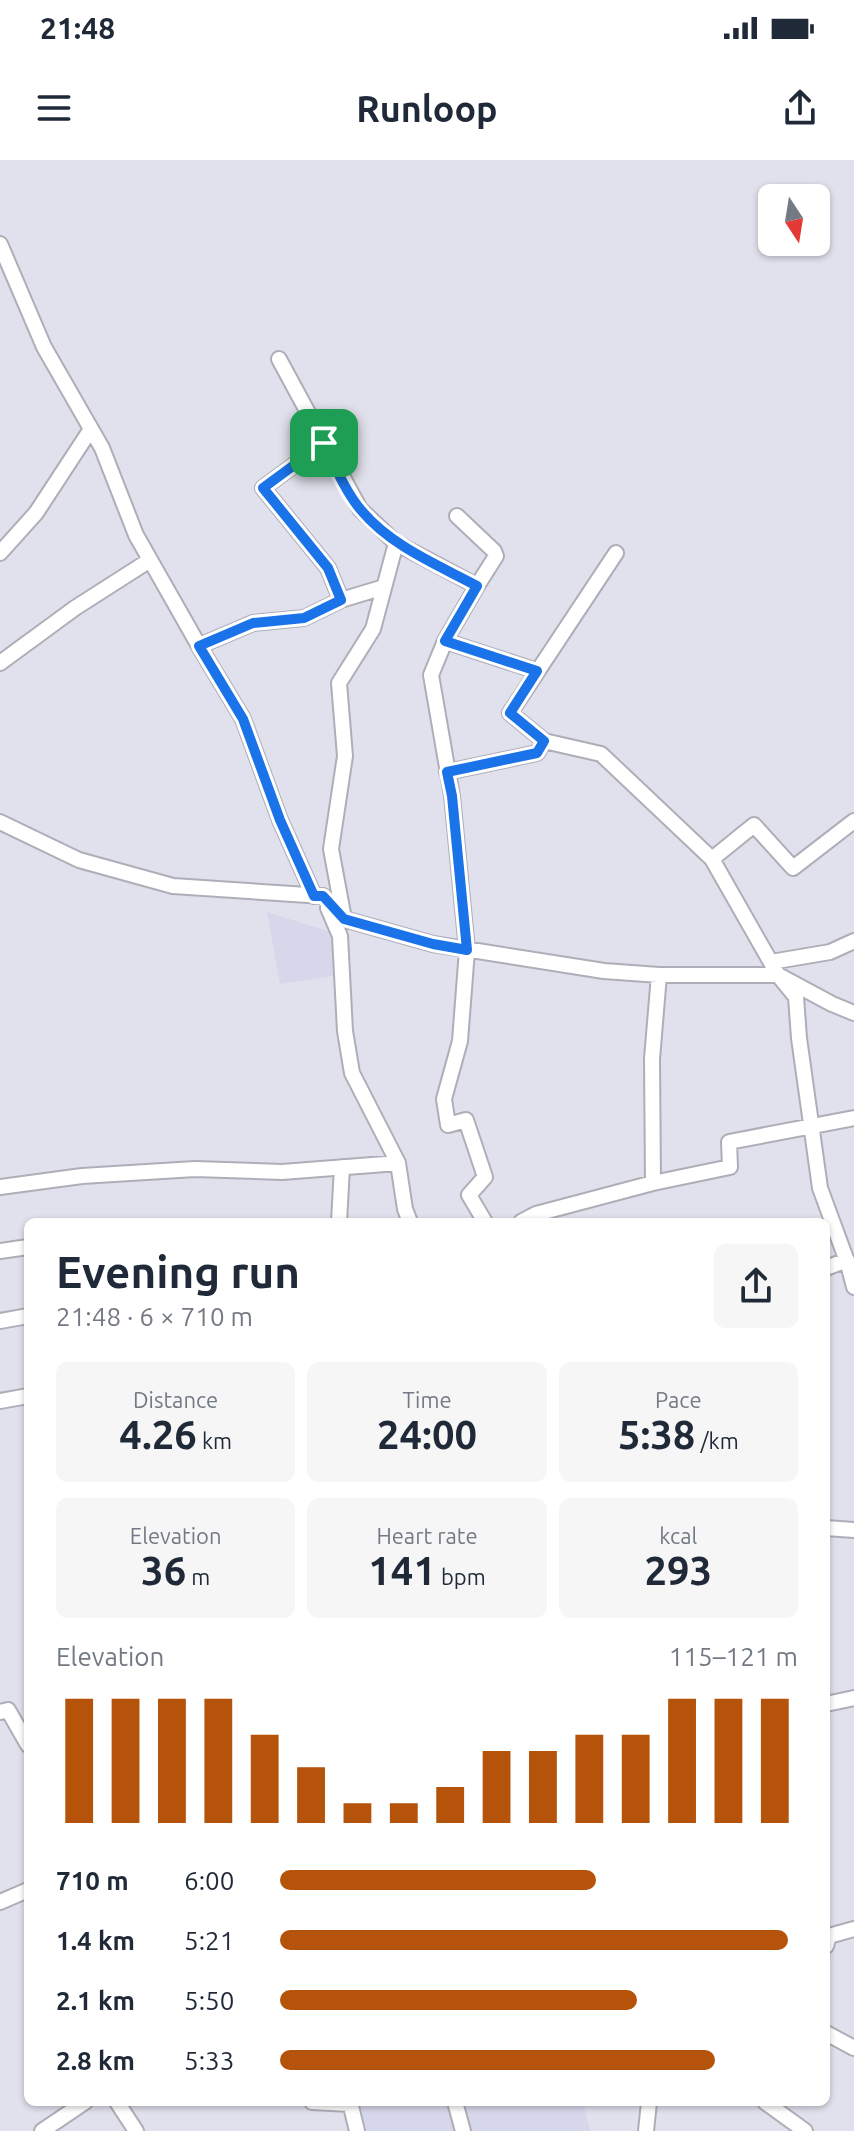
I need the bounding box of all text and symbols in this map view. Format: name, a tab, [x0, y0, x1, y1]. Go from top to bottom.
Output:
text: 21:48	[40, 11, 115, 45]
icon: menu	[32, 86, 76, 130]
icon: share	[778, 86, 822, 130]
text: Runloop	[356, 88, 498, 129]
north arrow	[758, 184, 830, 256]
map controls	[758, 184, 830, 256]
pin	[290, 409, 358, 477]
icon: arrive	[302, 421, 346, 465]
button: share	[714, 1244, 798, 1328]
text: Evening run	[56, 1247, 300, 1296]
text: 21:48 · 6 × 710 m	[56, 1302, 253, 1331]
text: Distance	[133, 1387, 218, 1412]
text: Time	[402, 1387, 452, 1412]
text: Pace	[655, 1387, 702, 1412]
text: 4.26	[119, 1412, 197, 1457]
text: 24:00	[377, 1412, 477, 1457]
text: 5:38	[618, 1412, 695, 1457]
text: km	[197, 1428, 232, 1453]
text: /km	[695, 1428, 739, 1453]
text: Elevation	[130, 1523, 222, 1548]
text: Heart rate	[376, 1523, 478, 1548]
text: kcal	[659, 1523, 697, 1548]
text: 36	[141, 1548, 186, 1593]
text: 141	[368, 1548, 436, 1593]
text: 293	[644, 1548, 712, 1593]
text: m	[186, 1564, 210, 1589]
text: bpm	[436, 1564, 486, 1589]
text: Elevation	[56, 1642, 164, 1671]
text: 115–121 m	[669, 1642, 798, 1671]
text: 710 m	[56, 1866, 129, 1895]
text: 6:00	[184, 1866, 234, 1895]
text: 1.4 km	[56, 1926, 135, 1955]
text: 5:21	[184, 1926, 234, 1955]
text: 2.1 km	[56, 1986, 135, 2015]
text: 5:50	[184, 1986, 234, 2015]
text: 2.8 km	[56, 2046, 135, 2075]
text: 5:33	[184, 2046, 234, 2075]

